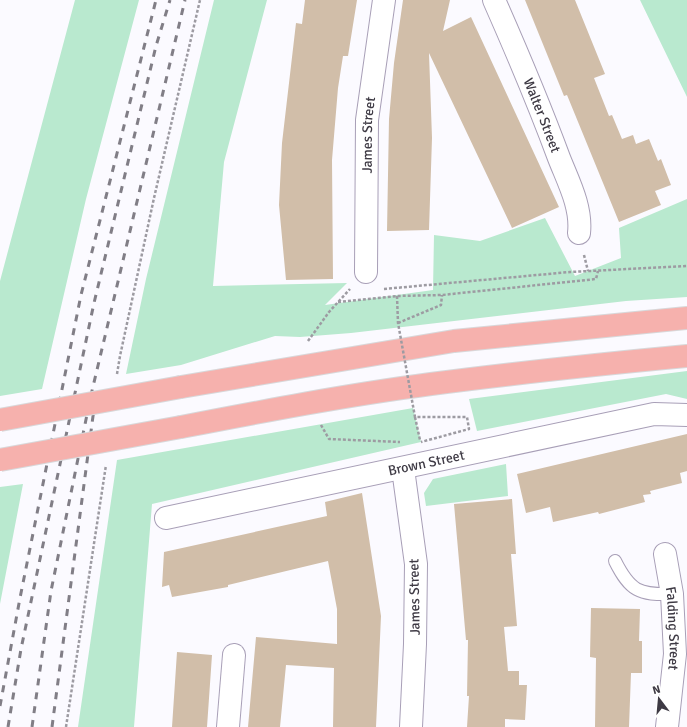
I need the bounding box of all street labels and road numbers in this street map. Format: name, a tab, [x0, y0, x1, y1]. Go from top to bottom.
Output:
street label: Walter Street	[519, 76, 564, 155]
street label: James Street	[359, 96, 379, 174]
street label: Brown Street	[386, 447, 466, 479]
street label: James Street	[405, 558, 424, 636]
street label: Falding Street	[662, 585, 683, 671]

